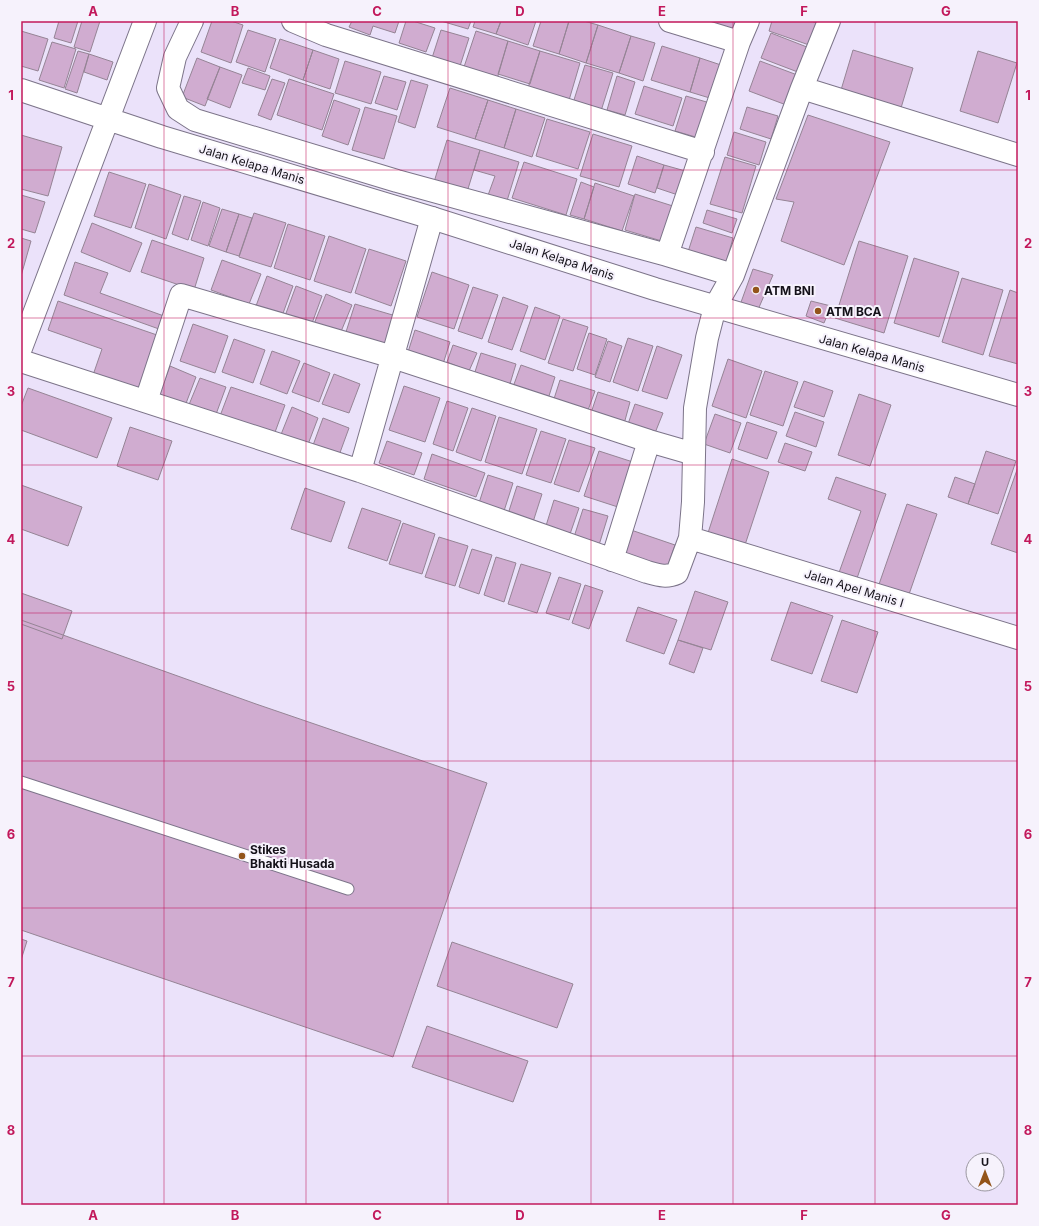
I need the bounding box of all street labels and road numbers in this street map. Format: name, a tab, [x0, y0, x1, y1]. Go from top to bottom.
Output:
street label: Jalan Kelapa Manis	[197, 141, 307, 187]
street label: Jalan Kelapa Manis	[508, 235, 616, 283]
street label: Jalan Kelapa Manis	[817, 331, 927, 375]
street label: Jalan Apel Manis I	[803, 566, 905, 610]

